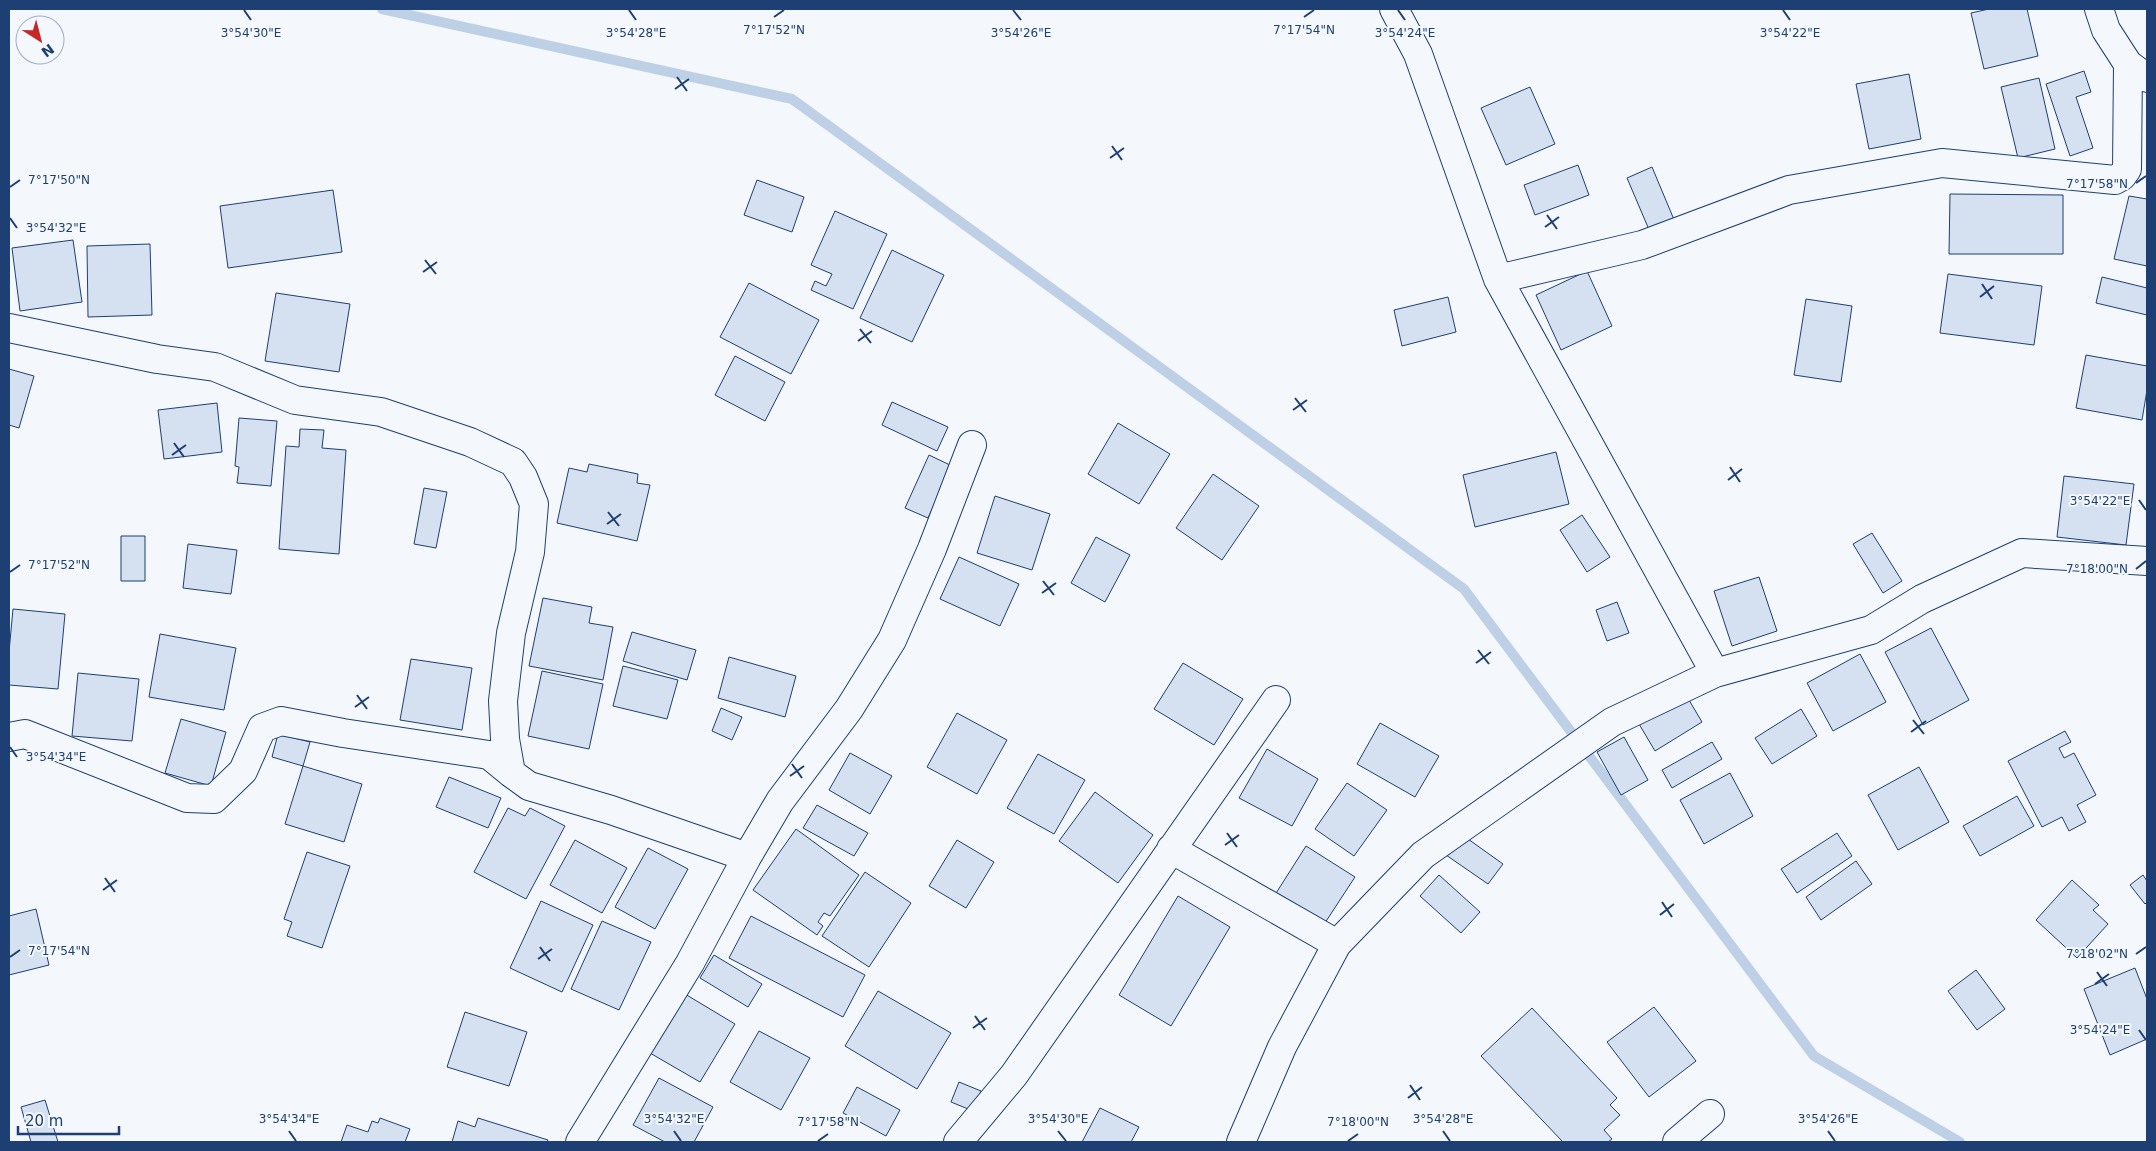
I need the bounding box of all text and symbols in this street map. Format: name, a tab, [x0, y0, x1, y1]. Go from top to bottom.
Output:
north arrow	[15, 15, 65, 65]
text: 7°17'52"N	[743, 23, 805, 37]
text: 7°17'54"N	[1273, 23, 1335, 37]
text: 3°54'30"E	[221, 26, 281, 40]
text: 3°54'28"E	[606, 26, 666, 40]
text: 3°54'26"E	[991, 26, 1051, 40]
text: 3°54'24"E	[1375, 26, 1435, 40]
text: 3°54'22"E	[1760, 26, 1820, 40]
text: N	[38, 41, 57, 60]
text: 7°17'50"N	[28, 173, 90, 187]
text: 7°17'58"N	[2066, 177, 2128, 191]
text: 3°54'32"E	[26, 221, 86, 235]
text: 3°54'22"E	[2070, 494, 2130, 508]
text: 7°17'52"N	[28, 558, 90, 572]
text: 7°18'00"N	[2066, 562, 2128, 576]
text: 3°54'34"E	[26, 750, 86, 764]
text: 7°17'54"N	[28, 944, 90, 958]
text: 7°18'02"N	[2066, 947, 2128, 961]
text: 3°54'24"E	[2070, 1023, 2130, 1037]
scale bar	[18, 1104, 119, 1136]
text: 20 m	[25, 1112, 63, 1130]
text: 3°54'34"E	[259, 1112, 319, 1126]
text: 3°54'32"E	[644, 1112, 704, 1126]
text: 3°54'30"E	[1028, 1112, 1088, 1126]
text: 3°54'28"E	[1413, 1112, 1473, 1126]
text: 3°54'26"E	[1798, 1112, 1858, 1126]
text: 7°17'58"N	[797, 1115, 859, 1129]
text: 7°18'00"N	[1327, 1115, 1389, 1129]

